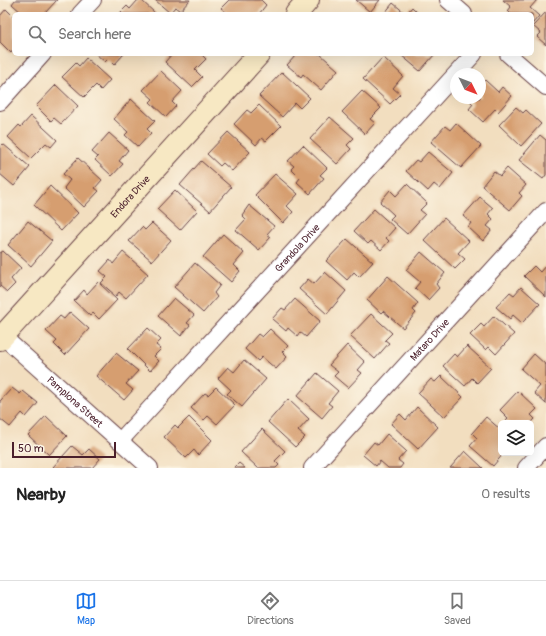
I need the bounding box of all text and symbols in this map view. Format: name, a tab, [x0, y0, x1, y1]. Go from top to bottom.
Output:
search box	[12, 12, 534, 56]
icon: search	[26, 23, 48, 45]
text: Search here	[58, 25, 131, 44]
north arrow	[450, 68, 486, 104]
street label: Endora Drive	[108, 173, 153, 220]
street label: Grandola Drive	[273, 222, 323, 275]
street label: Mataro Drive	[408, 316, 452, 363]
street label: Pamplona Street	[44, 374, 106, 431]
map controls	[498, 420, 534, 456]
button: layers	[498, 420, 534, 456]
scale bar	[12, 440, 116, 459]
text: 50 m	[18, 442, 44, 455]
text: Nearby	[16, 484, 65, 505]
text: 0 results	[481, 486, 530, 502]
tab: Map	[75, 590, 97, 627]
tab: Directions	[247, 590, 294, 627]
tab: Saved	[444, 590, 471, 627]

